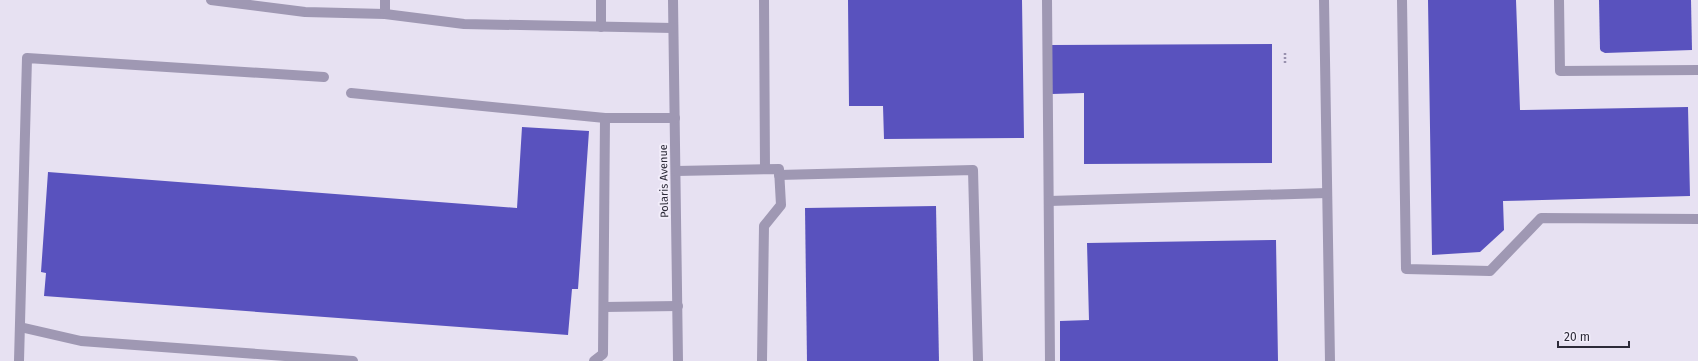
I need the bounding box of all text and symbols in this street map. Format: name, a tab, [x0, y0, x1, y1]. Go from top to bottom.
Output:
street label: Polaris Avenue	[657, 144, 671, 218]
scale bar	[1558, 323, 1629, 349]
text: 20 m	[1564, 330, 1590, 344]

